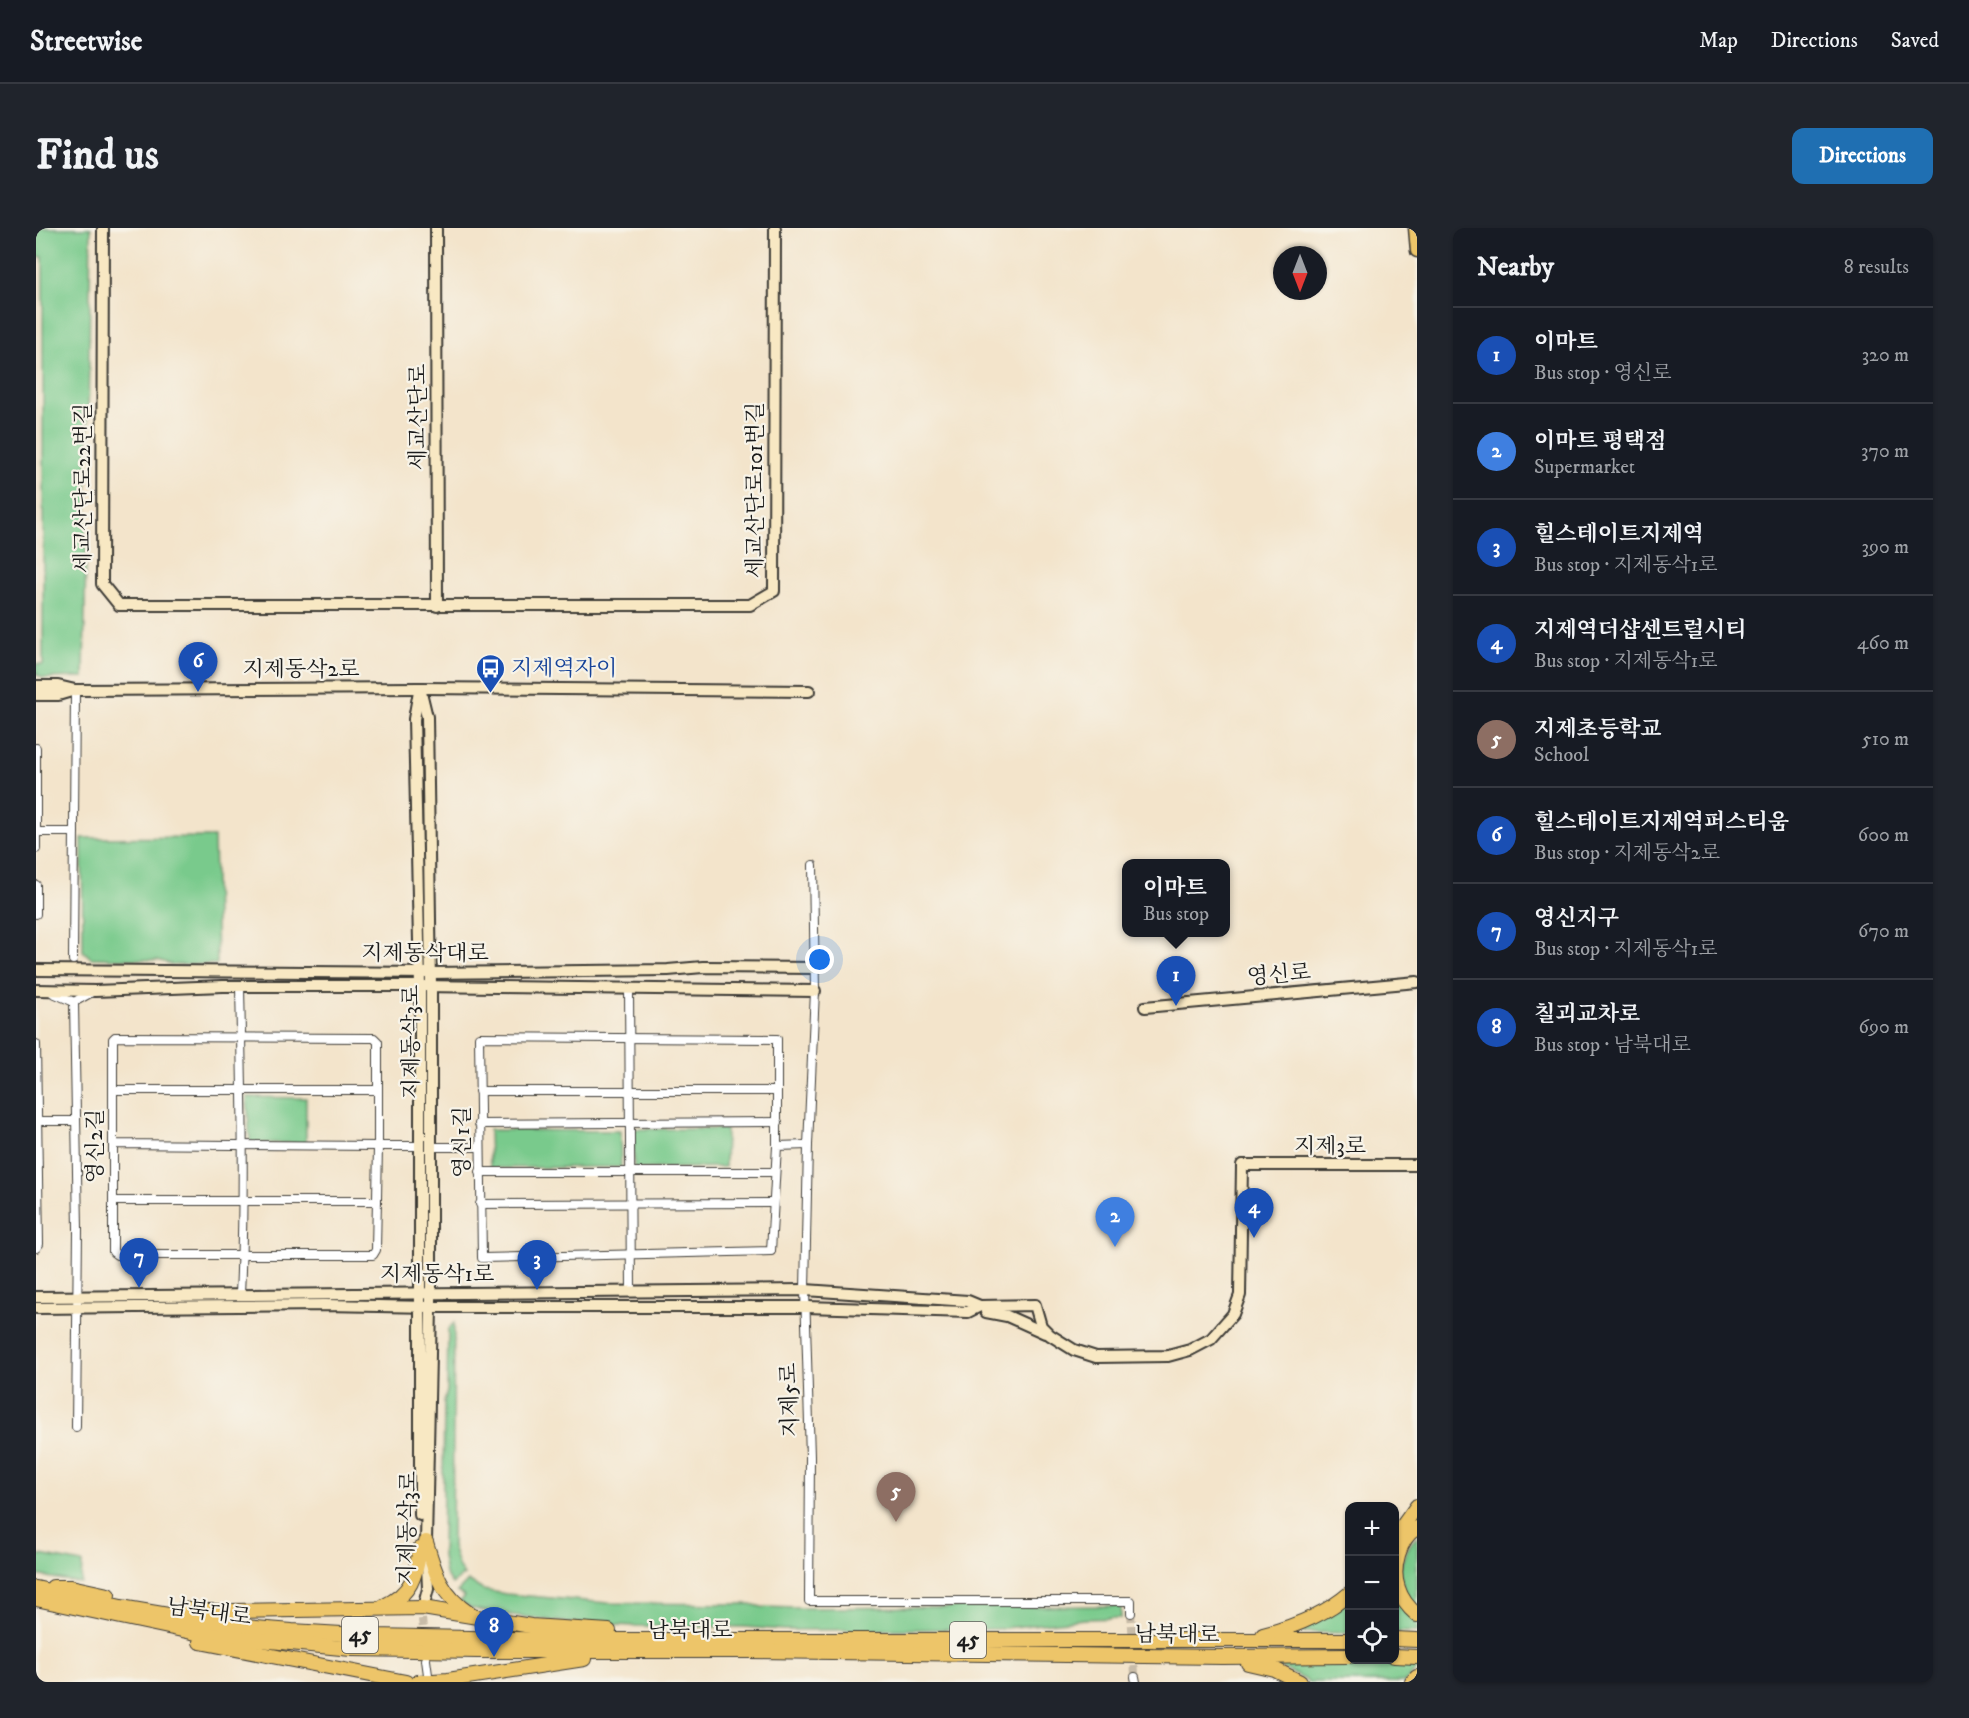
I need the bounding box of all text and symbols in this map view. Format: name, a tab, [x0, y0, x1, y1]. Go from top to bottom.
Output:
text: Streetwise	[30, 24, 142, 59]
text: Map	[1699, 28, 1738, 54]
text: Directions	[1771, 28, 1858, 54]
text: Saved	[1891, 28, 1939, 54]
button: Directions	[1792, 128, 1933, 184]
text: Find us	[36, 130, 159, 182]
north arrow	[1273, 246, 1327, 300]
text: Nearby	[1477, 251, 1554, 284]
text: 8 results	[1844, 255, 1909, 280]
text: 이마트	[1534, 329, 1598, 356]
text: 1	[1493, 343, 1500, 368]
text: 320 m	[1862, 343, 1909, 368]
text: Bus stop · 영신로	[1534, 361, 1671, 386]
street label: 세교산단로	[405, 364, 432, 470]
street label: 세교산단로101번길	[742, 402, 769, 578]
street label: 세교산단로22번길	[70, 403, 97, 573]
text: 이마트 평택점	[1534, 428, 1666, 455]
text: 2	[1492, 439, 1501, 464]
text: 370 m	[1861, 439, 1909, 464]
text: Supermarket	[1534, 455, 1635, 480]
text: 힐스테이트지제역	[1534, 521, 1704, 548]
text: 3	[1493, 535, 1500, 560]
text: 390 m	[1861, 535, 1909, 560]
text: Bus stop · 지제동삭1로	[1534, 553, 1717, 578]
text: 지제역더샵센트럴시티	[1534, 617, 1747, 644]
text: 4	[1491, 631, 1502, 656]
text: 460 m	[1857, 631, 1909, 656]
pin: 6	[178, 642, 218, 692]
text: Bus stop · 지제동삭1로	[1534, 649, 1717, 674]
bus stop icon: 지제역자이	[474, 652, 506, 694]
place label: 지제역자이	[511, 655, 617, 682]
street label: 지제동삭2로	[242, 656, 360, 683]
text: 지제초등학교	[1534, 716, 1662, 743]
text: 5	[1492, 727, 1501, 752]
text: 510 m	[1862, 727, 1909, 752]
text: School	[1534, 743, 1589, 768]
text: 힐스테이트지제역퍼스티움	[1534, 809, 1789, 836]
text: 6	[1491, 823, 1502, 848]
text: 600 m	[1858, 823, 1909, 848]
text: Bus stop · 지제동삭2로	[1534, 841, 1720, 866]
popup	[1122, 859, 1230, 937]
text: 이마트	[1143, 875, 1207, 902]
text: Bus stop	[1143, 902, 1209, 927]
text: 영신지구	[1534, 905, 1619, 932]
text: 7	[1491, 919, 1502, 944]
text: 670 m	[1858, 919, 1909, 944]
text: Bus stop · 지제동삭1로	[1534, 937, 1717, 962]
street label: 지제동삭대로	[361, 940, 489, 967]
your location	[805, 945, 834, 974]
pin: 1	[1156, 956, 1196, 1006]
street label: 영신로	[1246, 959, 1312, 991]
street label: 지제동삭3로	[398, 985, 425, 1099]
text: 칠괴교차로	[1534, 1001, 1640, 1028]
text: 8	[1491, 1015, 1502, 1040]
text: 690 m	[1859, 1015, 1909, 1040]
text: Bus stop · 남북대로	[1534, 1033, 1691, 1058]
street label: 영신1길	[449, 1106, 476, 1178]
street label: 영신2길	[82, 1109, 109, 1183]
street label: 지제3로	[1294, 1133, 1366, 1160]
pin: 4	[1234, 1188, 1274, 1238]
pin: 2	[1096, 1198, 1134, 1247]
pin: 7	[120, 1238, 158, 1288]
pin: 3	[518, 1240, 556, 1290]
street label: 지제동삭1로	[380, 1261, 494, 1288]
street label: 지제5로	[775, 1362, 805, 1438]
street label: 지제동삭3로	[394, 1471, 422, 1585]
pin: 5	[876, 1472, 916, 1522]
map controls	[1345, 1502, 1399, 1664]
button: +	[1345, 1502, 1399, 1556]
button: −	[1345, 1556, 1399, 1610]
street label: 남북대로	[165, 1593, 253, 1631]
pin: 8	[474, 1608, 514, 1657]
button: locate	[1345, 1610, 1399, 1664]
road number: 45	[342, 1617, 378, 1653]
street label: 남북대로	[647, 1617, 733, 1644]
street label: 남북대로	[1134, 1621, 1220, 1649]
road number: 45	[950, 1622, 986, 1658]

